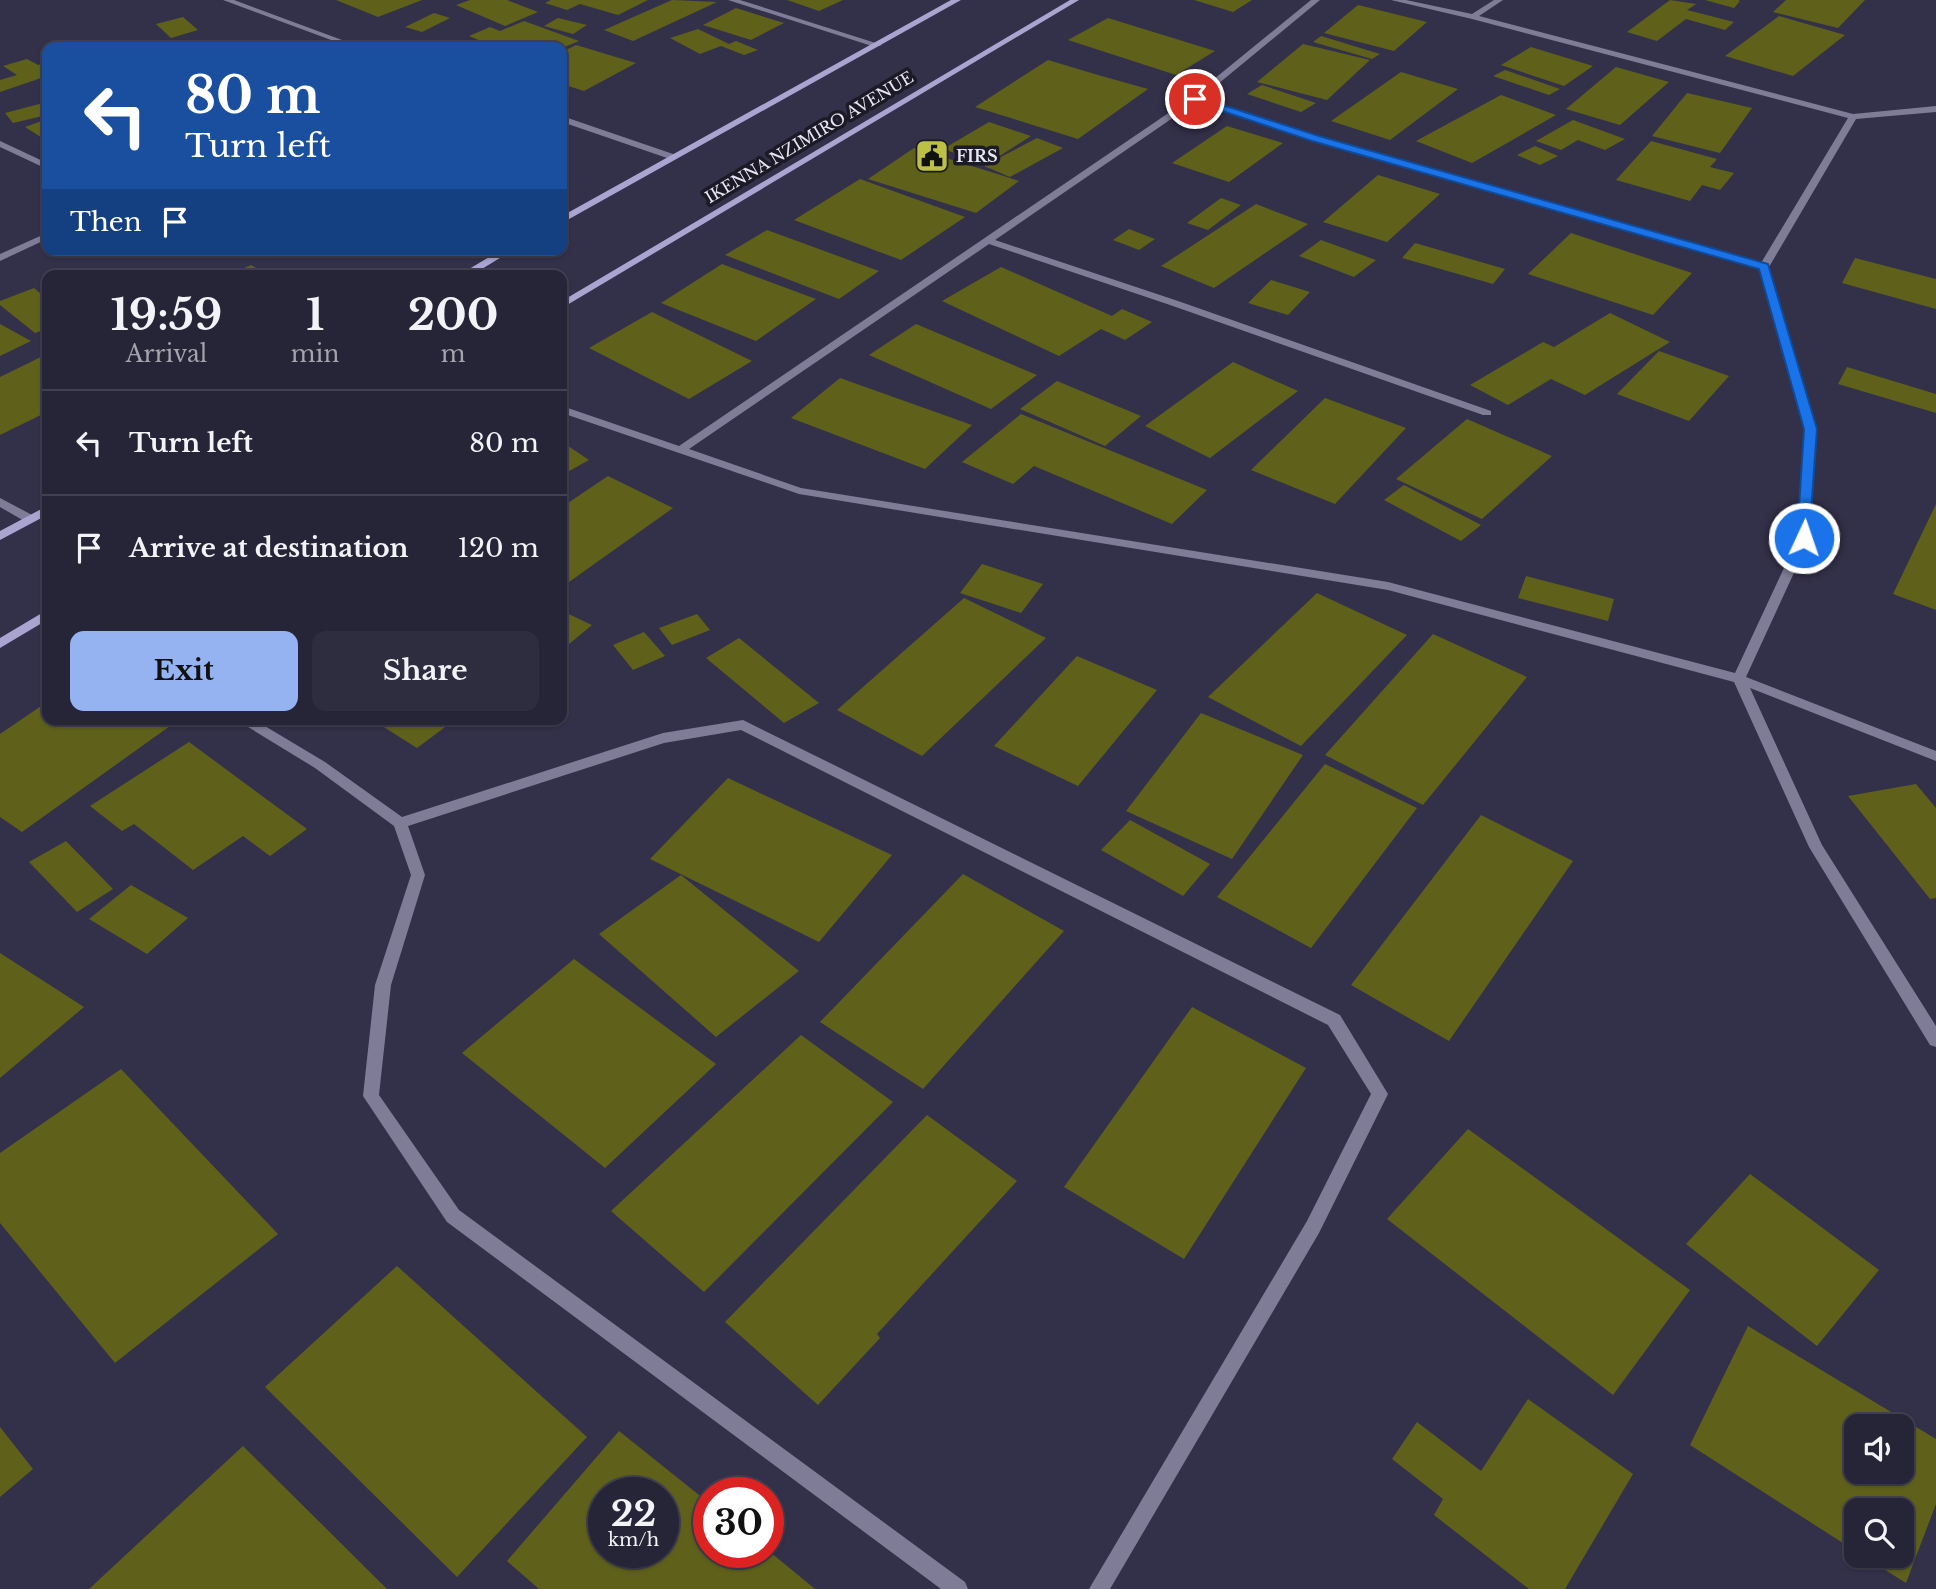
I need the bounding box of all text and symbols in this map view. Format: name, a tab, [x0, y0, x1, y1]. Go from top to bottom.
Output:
text: 80 m	[185, 65, 320, 126]
street label: IKENNA NZIMIRO AVENUE	[701, 67, 917, 207]
pin	[1165, 69, 1225, 129]
icon: left	[70, 70, 161, 161]
icon: arrive	[1176, 80, 1214, 118]
text: Turn left	[185, 126, 331, 166]
public building icon: FIRS	[913, 137, 951, 175]
place label: FIRS	[956, 146, 998, 166]
icon: arrive	[156, 203, 194, 241]
text: Then	[70, 206, 142, 238]
text: 19:59	[111, 289, 222, 341]
text: 1	[306, 289, 324, 341]
text: 200	[408, 289, 499, 341]
text: Arrival	[126, 340, 207, 368]
text: min	[291, 340, 339, 368]
text: m	[441, 340, 465, 368]
icon: left	[70, 424, 108, 462]
text: Turn left	[129, 427, 253, 459]
text: 80 m	[469, 427, 539, 459]
position arrow	[1767, 501, 1841, 575]
icon: arrive	[70, 529, 108, 567]
text: Arrive at destination	[129, 532, 409, 564]
text: 120 m	[457, 532, 539, 564]
button: Exit	[70, 631, 298, 711]
button: Share	[312, 631, 539, 711]
map controls	[1844, 1414, 1914, 1568]
button: sound	[1844, 1414, 1914, 1484]
speed limit sign: 30	[693, 1477, 784, 1568]
text: 22	[611, 1492, 656, 1535]
button: search	[1844, 1498, 1914, 1568]
text: km/h	[608, 1529, 659, 1551]

